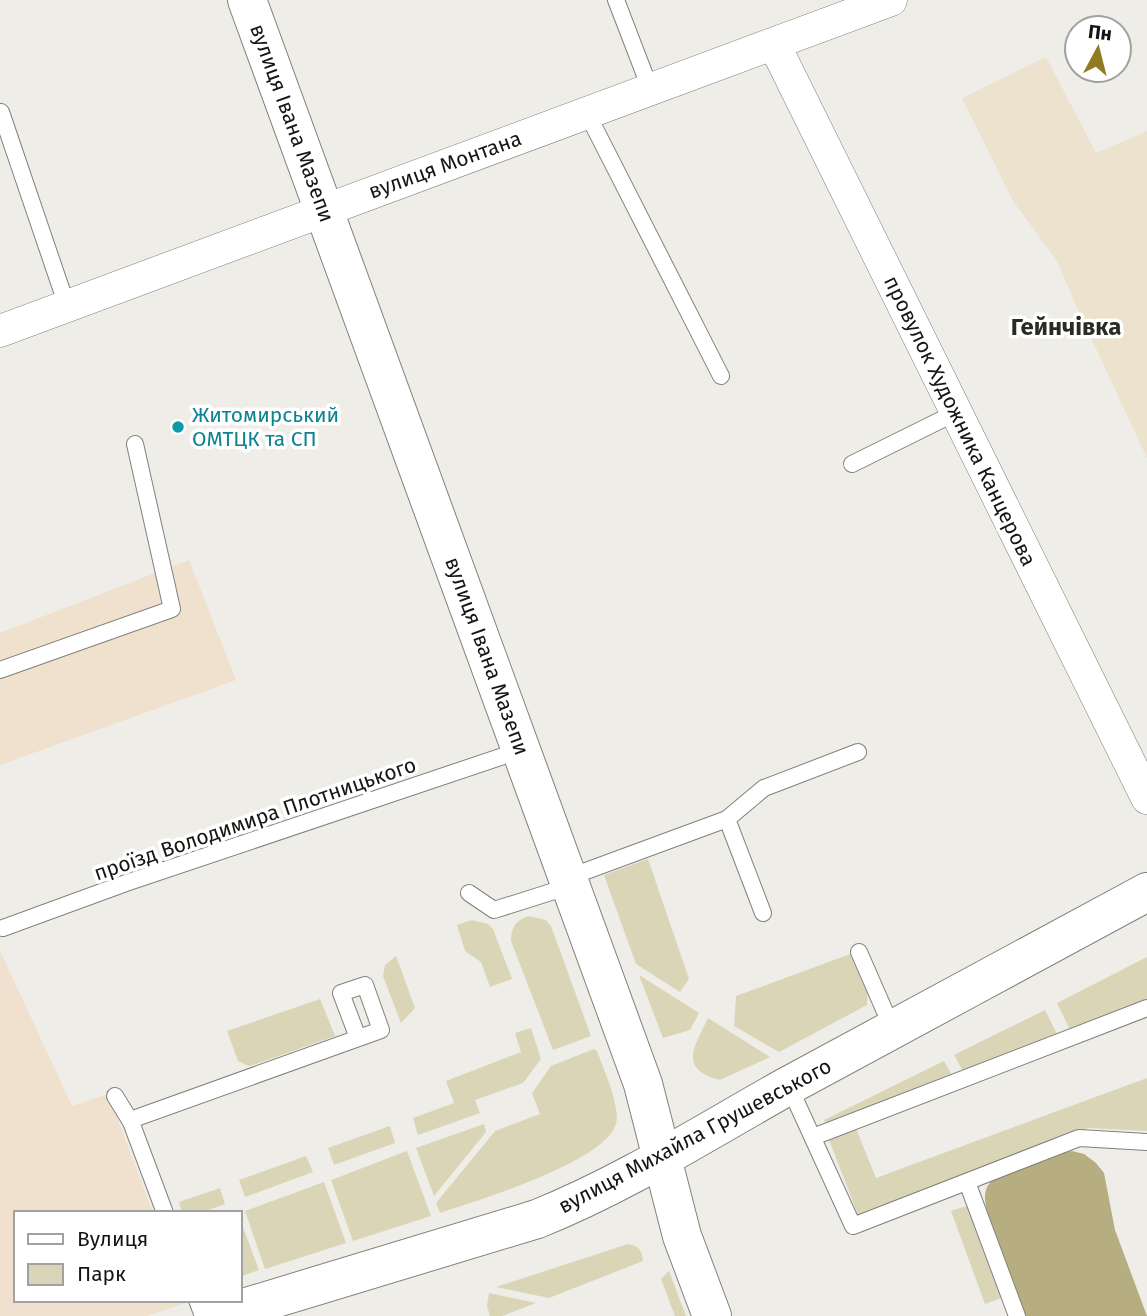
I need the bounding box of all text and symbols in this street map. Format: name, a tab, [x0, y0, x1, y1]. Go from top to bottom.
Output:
north arrow	[1063, 14, 1133, 84]
street label: вулиця Івана Мазепи	[244, 20, 340, 226]
text: Пн	[1087, 20, 1113, 45]
street label: вулиця Монтана	[365, 125, 525, 205]
street label: провулок Художника Канцерова	[878, 272, 1042, 570]
district label: Гейнчівка	[1011, 313, 1121, 341]
place label: Житомирський ОМТЦК та СП	[192, 402, 339, 452]
marker: Житомирський ОМТЦК та СП	[170, 419, 186, 435]
street label: вулиця Івана Мазепи	[439, 553, 535, 759]
street label: проїзд Володимира Плотницького	[90, 751, 420, 887]
street label: вулиця Михайла Грушевського	[554, 1053, 836, 1219]
legend	[14, 1211, 242, 1302]
text: Вулиця	[77, 1226, 148, 1252]
text: Парк	[77, 1261, 126, 1287]

